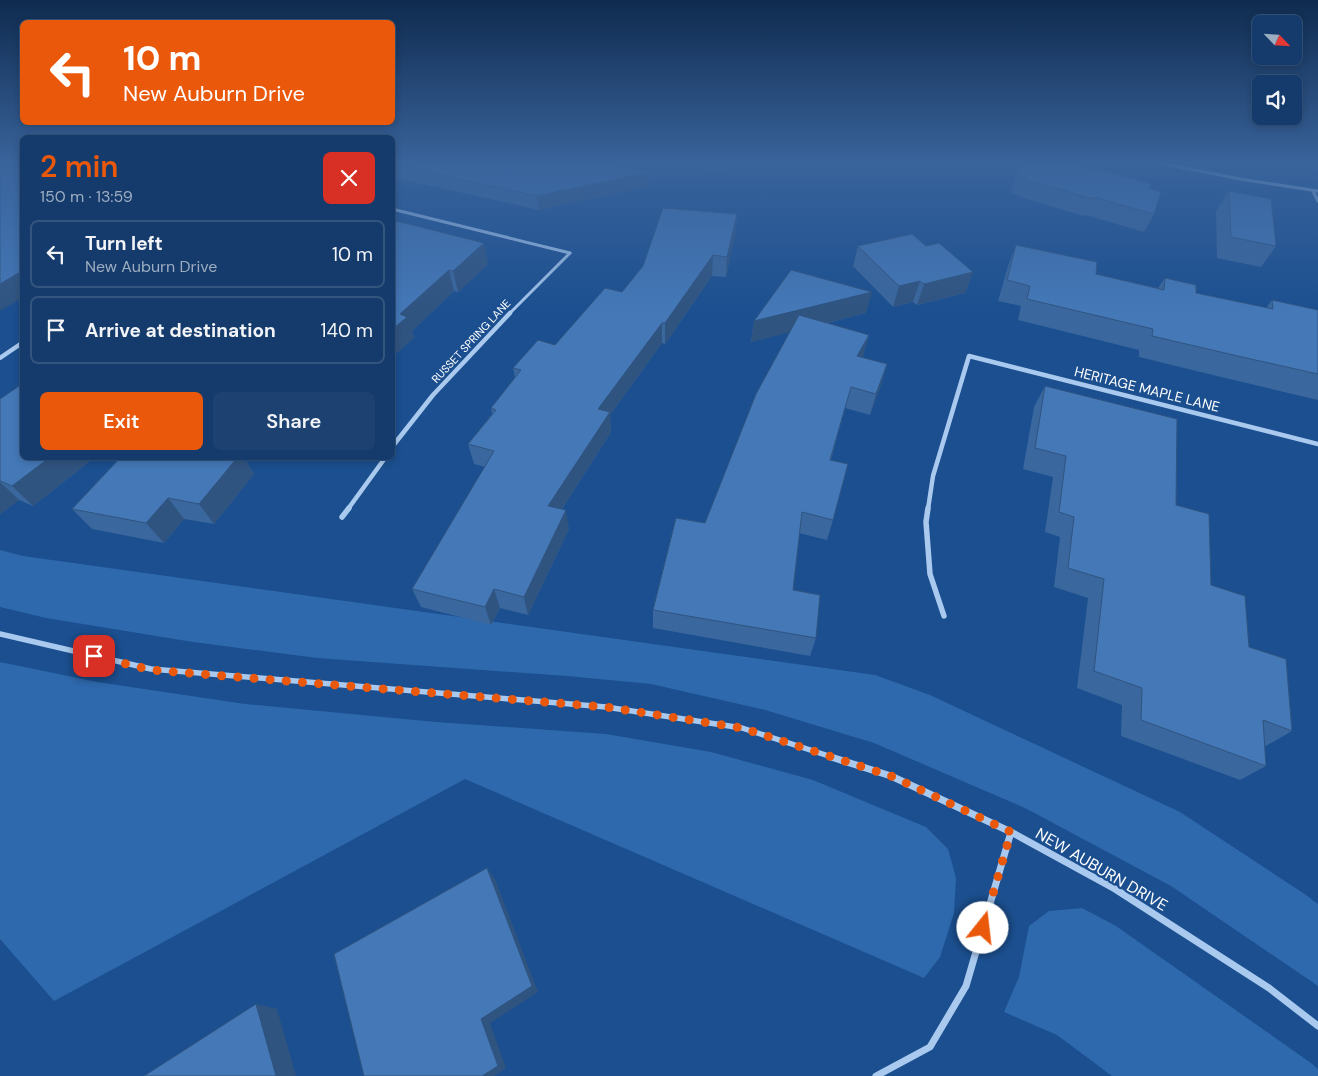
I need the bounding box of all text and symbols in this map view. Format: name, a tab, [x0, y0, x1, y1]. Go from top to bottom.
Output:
north arrow	[1252, 15, 1302, 65]
map controls	[1252, 15, 1302, 125]
text: 10 m	[123, 35, 202, 81]
icon: left	[40, 40, 105, 105]
button: sound	[1252, 75, 1302, 125]
text: New Auburn Drive	[123, 79, 305, 108]
text: 2 min	[40, 147, 118, 186]
button: close	[323, 152, 375, 204]
text: 150 m · 13:59	[40, 186, 133, 207]
text: Turn left	[85, 231, 163, 256]
icon: left	[42, 240, 70, 268]
text: 10 m	[332, 242, 373, 267]
text: New Auburn Drive	[85, 256, 217, 277]
street label: RUSSET SPRING LANE	[429, 296, 513, 386]
icon: arrive	[42, 316, 70, 344]
text: Arrive at destination	[85, 318, 276, 343]
text: 140 m	[321, 318, 373, 343]
street label: HERITAGE MAPLE LANE	[1072, 362, 1222, 416]
button: Exit	[40, 392, 203, 450]
button: Share	[213, 392, 375, 450]
pin	[73, 635, 115, 677]
icon: arrive	[80, 642, 108, 670]
street label: NEW AUBURN DRIVE	[1032, 823, 1172, 916]
position arrow	[956, 901, 1008, 953]

